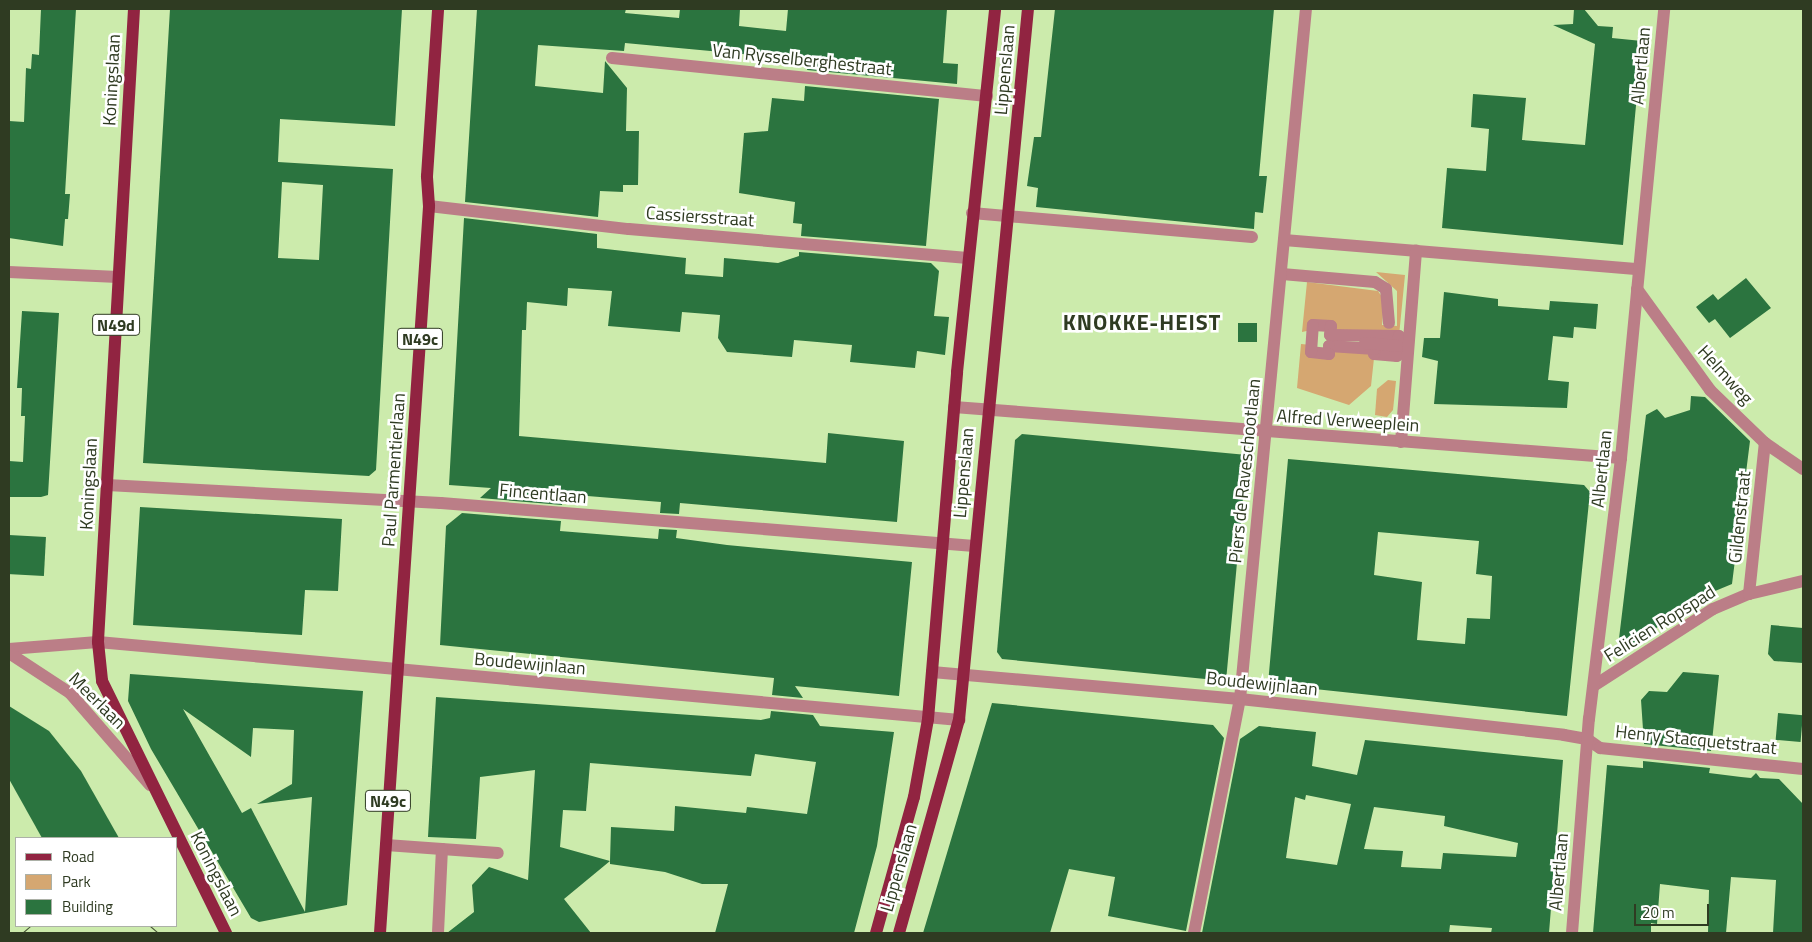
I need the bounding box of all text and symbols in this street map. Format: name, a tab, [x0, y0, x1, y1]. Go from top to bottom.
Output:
street label: Lippenslaan	[990, 24, 1020, 116]
street label: Albertlaan	[1627, 26, 1655, 106]
street label: Koningslaan	[99, 33, 125, 127]
street label: Van Rysselberghestraat	[711, 40, 893, 80]
street label: Cassiersstraat	[645, 202, 755, 232]
district label: KNOKKE-HEIST	[1061, 310, 1223, 336]
road number: N49d	[91, 312, 141, 338]
road number: N49c	[396, 326, 444, 352]
street label: Helmweg	[1693, 341, 1757, 409]
street label: Piers de Raveschootlaan	[1225, 378, 1265, 564]
street label: Paul Parmentierlaan	[378, 392, 410, 548]
street label: Alfred Verweeplein	[1276, 405, 1420, 437]
street label: Lippenslaan	[949, 427, 979, 519]
street label: Albertlaan	[1587, 429, 1617, 509]
street label: Koningslaan	[76, 437, 102, 531]
street label: Gildenstraat	[1724, 470, 1756, 564]
street label: Fincentlaan	[498, 479, 588, 509]
street label: Felicien Ropspad	[1600, 581, 1720, 667]
street label: Boudewijnlaan	[473, 648, 587, 680]
street label: Boudewijnlaan	[1205, 667, 1319, 701]
street label: Meerlaan	[64, 668, 130, 734]
street label: Henry Stacquetstraat	[1614, 721, 1778, 759]
road number: N49c	[364, 788, 412, 814]
street label: Lippenslaan	[876, 822, 922, 914]
street label: Koningslaan	[185, 828, 247, 920]
street label: Albertlaan	[1545, 832, 1573, 912]
legend	[15, 837, 178, 927]
text: Road	[62, 845, 94, 868]
text: Park	[62, 870, 91, 893]
scale bar	[1637, 894, 1712, 926]
text: Building	[62, 895, 113, 918]
text: 20 m	[1642, 901, 1675, 924]

